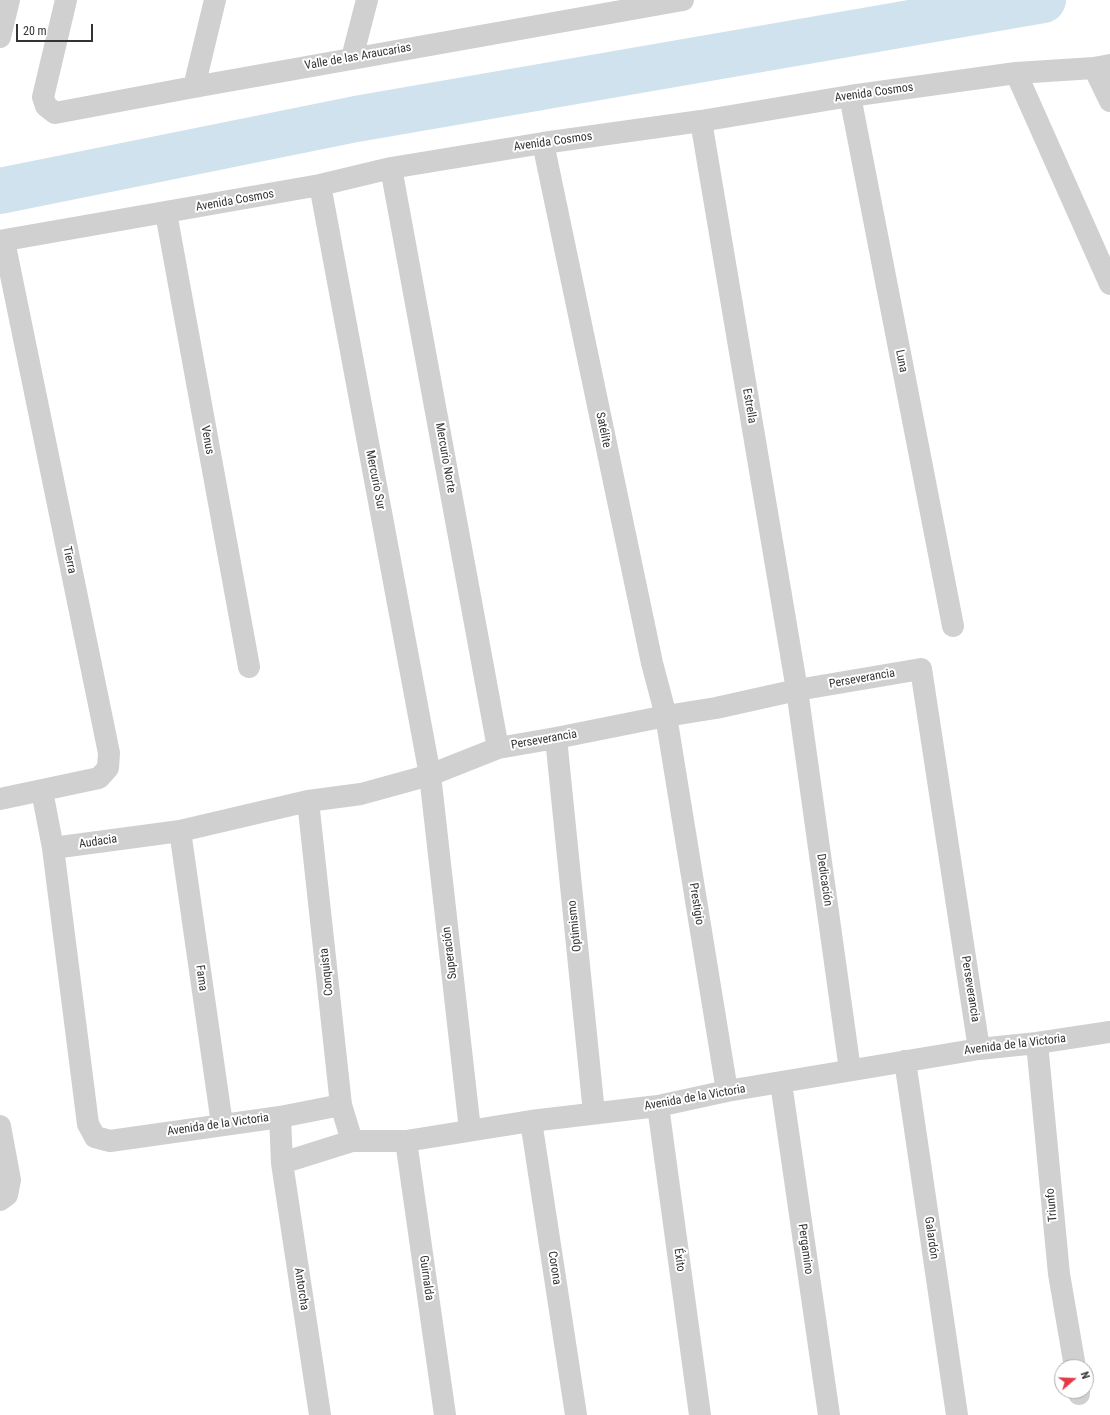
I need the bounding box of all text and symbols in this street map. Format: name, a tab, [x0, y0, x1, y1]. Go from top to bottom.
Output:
scale bar	[18, 16, 95, 42]
text: 20 m	[23, 24, 47, 38]
street label: Valle de las Araucarias	[304, 41, 412, 73]
street label: Avenida Cosmos	[834, 80, 914, 106]
street label: Avenida Cosmos	[513, 129, 593, 155]
street label: Avenida Cosmos	[195, 187, 275, 215]
street label: Luna	[892, 348, 910, 374]
street label: Estrella	[739, 387, 759, 425]
street label: Satélite	[592, 411, 614, 449]
street label: Mercurio Norte	[432, 422, 458, 494]
street label: Venus	[197, 424, 217, 456]
street label: Mercurio Sur	[362, 449, 388, 511]
street label: Tierra	[59, 545, 79, 575]
street label: Perseverancia	[828, 666, 896, 692]
street label: Perseverancia	[510, 727, 578, 753]
street label: Audacia	[78, 832, 118, 852]
street label: Dedicación	[813, 853, 835, 907]
street label: Prestigio	[686, 882, 706, 926]
street label: Optimismo	[565, 900, 585, 952]
street label: Superación	[440, 926, 460, 980]
street label: Conquista	[317, 947, 337, 997]
street label: Perseverancia	[958, 955, 982, 1023]
street label: Fama	[192, 964, 210, 992]
street label: Avenida de la Victoria	[963, 1032, 1067, 1058]
street label: Avenida de la Victoria	[643, 1082, 747, 1114]
street label: Avenida de la Victoria	[166, 1111, 270, 1139]
street label: Triunfo	[1043, 1188, 1061, 1222]
street label: Galardón	[921, 1216, 941, 1260]
street label: Pergamino	[794, 1223, 816, 1275]
street label: Éxito	[670, 1247, 688, 1273]
street label: Corona	[544, 1250, 564, 1286]
street label: Guirnalda	[416, 1255, 436, 1301]
street label: Antorcha	[291, 1267, 311, 1311]
north arrow	[1054, 1359, 1094, 1399]
text: N	[1078, 1370, 1092, 1381]

